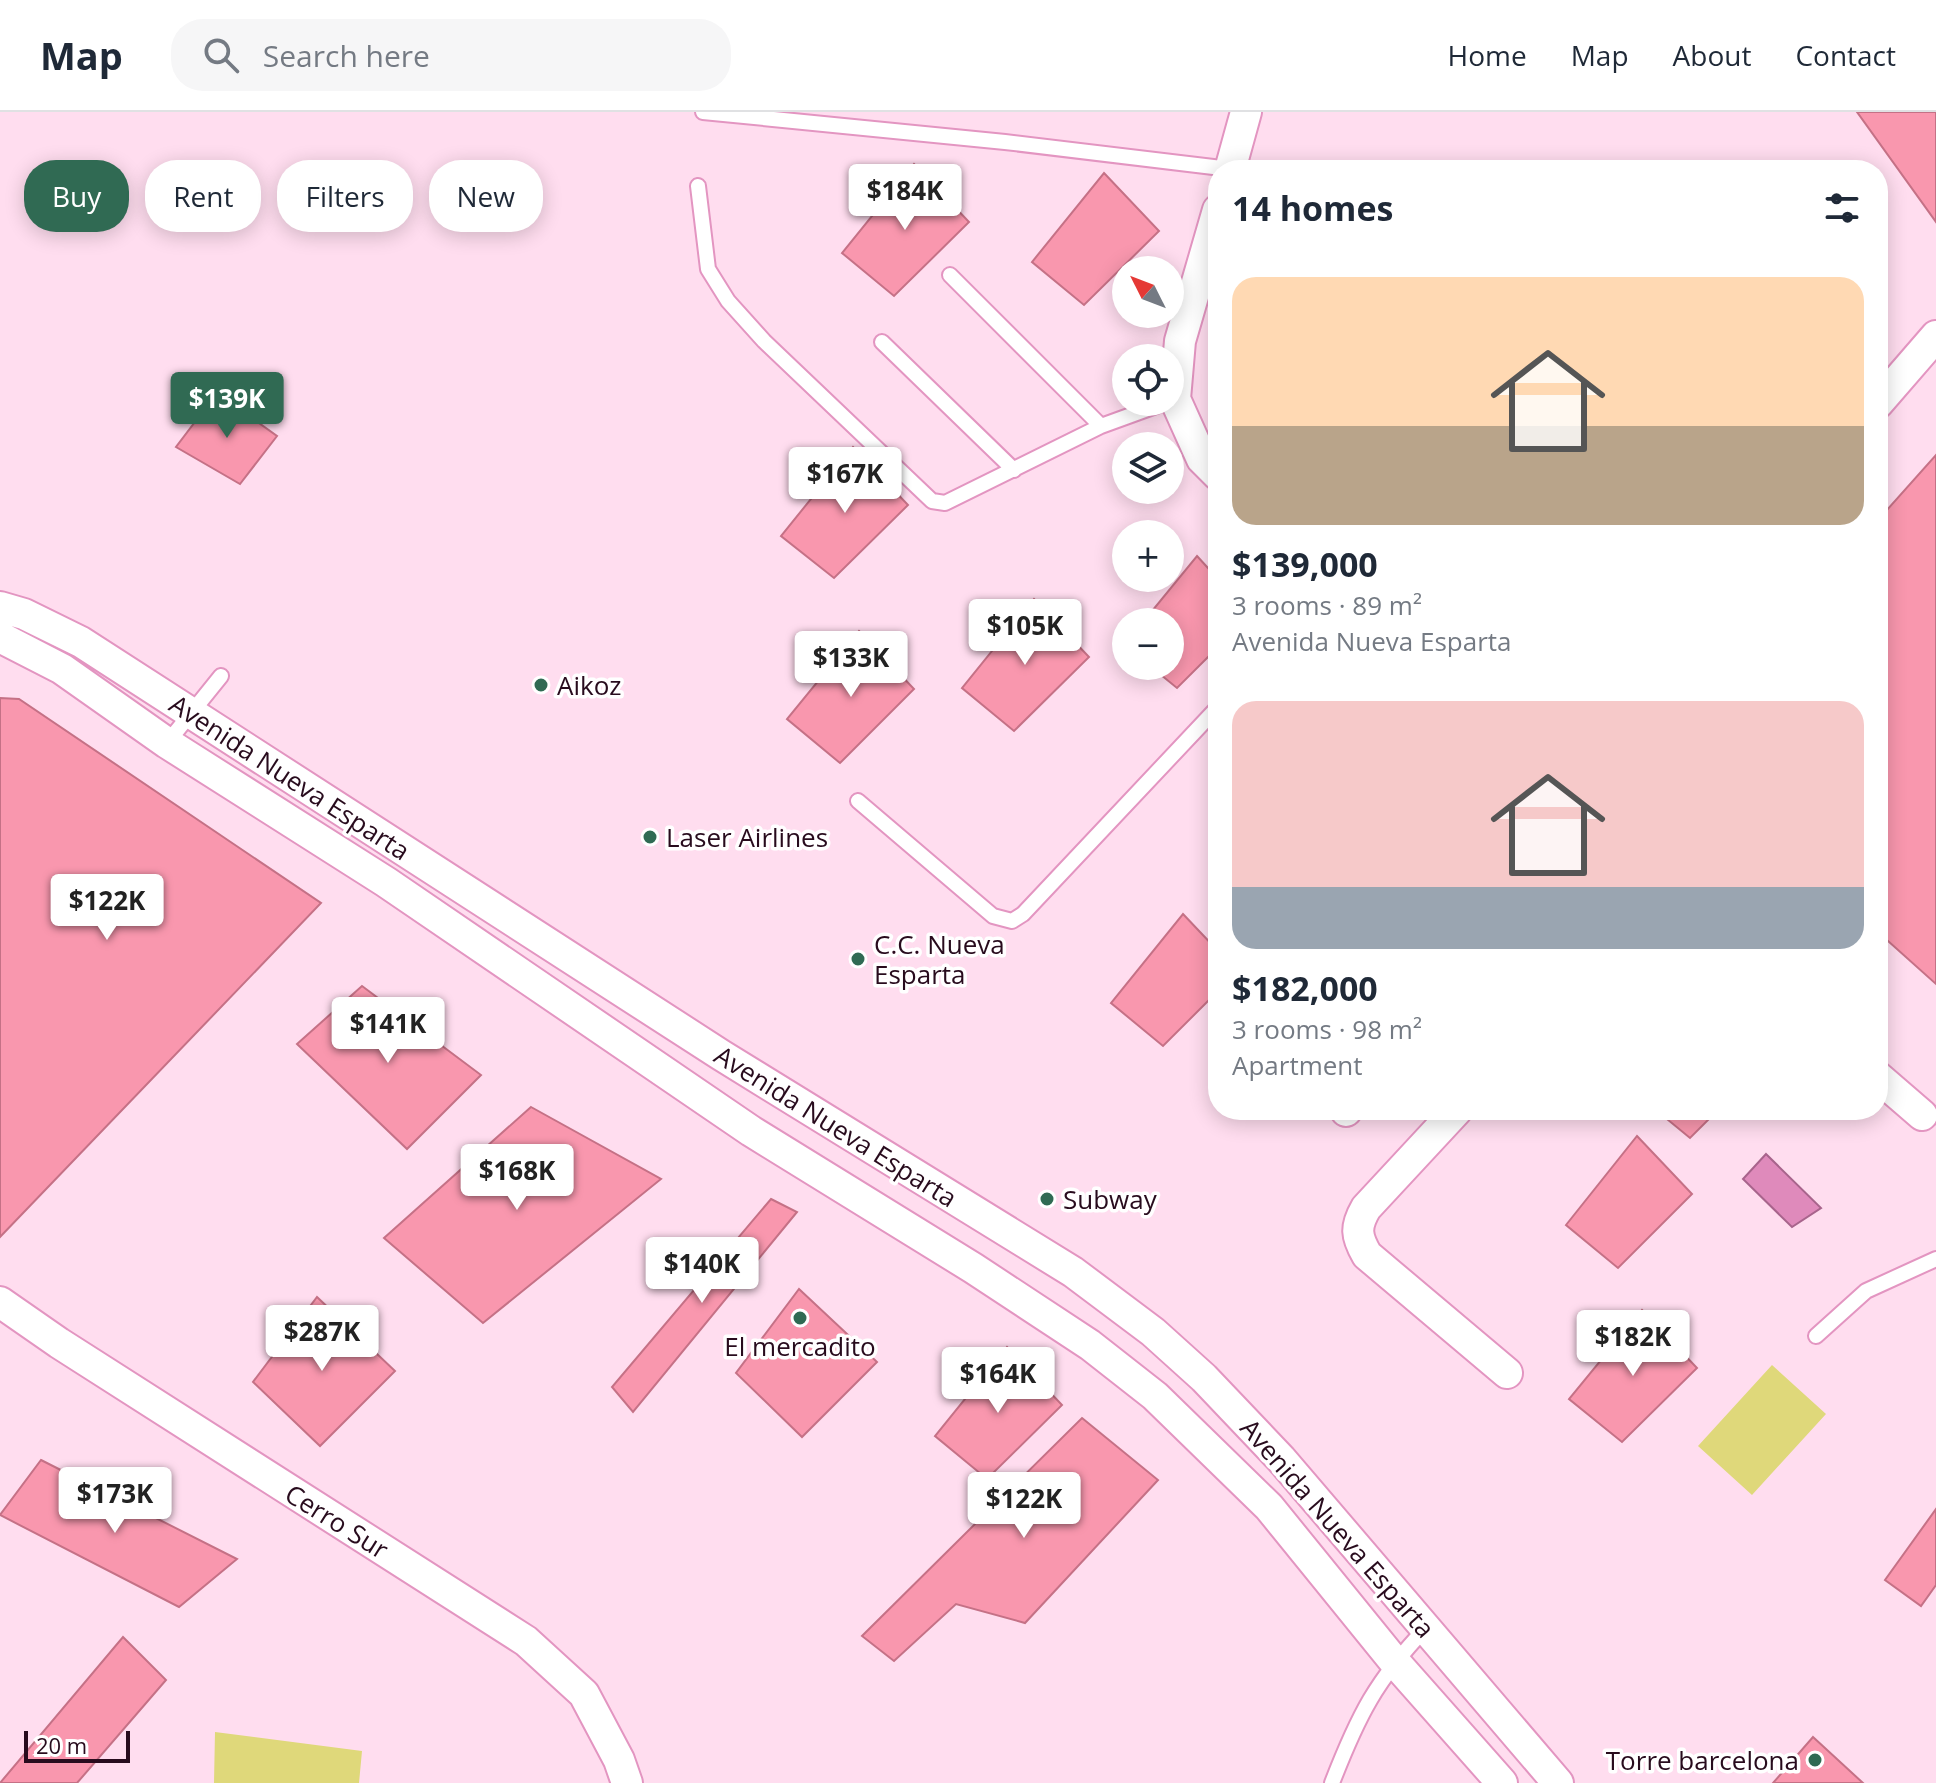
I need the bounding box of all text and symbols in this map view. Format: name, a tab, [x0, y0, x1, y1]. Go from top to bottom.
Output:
search box	[171, 19, 731, 91]
text: Map	[40, 29, 123, 81]
icon: search	[199, 33, 243, 77]
text: Search here	[263, 35, 430, 76]
text: Home	[1448, 36, 1527, 74]
text: Map	[1571, 36, 1629, 74]
text: About	[1673, 36, 1751, 74]
text: Contact	[1795, 36, 1896, 74]
chip: Buy	[24, 160, 129, 232]
chip: Rent	[145, 160, 261, 232]
chip: Filters	[277, 160, 413, 232]
chip: New	[429, 160, 543, 232]
pin: $184K	[849, 164, 961, 232]
text: $184K	[867, 172, 943, 208]
text: 14 homes	[1232, 185, 1393, 231]
icon: filters	[1820, 186, 1864, 230]
north arrow	[1112, 256, 1184, 328]
map controls	[1112, 256, 1184, 680]
icon: home	[1476, 329, 1620, 473]
button: locate	[1112, 344, 1184, 416]
pin: $139K	[171, 372, 283, 440]
text: $139K	[189, 380, 265, 416]
button: layers	[1112, 432, 1184, 504]
pin: $167K	[789, 447, 901, 515]
text: $167K	[807, 455, 883, 491]
button: +	[1112, 520, 1184, 592]
text: $139,000	[1232, 541, 1378, 587]
text: 3 rooms · 89 m²	[1232, 587, 1422, 623]
pin: $105K	[969, 599, 1081, 667]
text: $105K	[987, 607, 1063, 643]
button: −	[1112, 608, 1184, 680]
text: Avenida Nueva Esparta	[1232, 623, 1512, 659]
pin: $133K	[795, 631, 907, 699]
text: $133K	[813, 639, 889, 675]
place label: Aikoz	[557, 667, 622, 703]
marker: Aikoz	[532, 676, 550, 694]
street label: Avenida Nueva Esparta	[163, 686, 417, 868]
icon: home	[1476, 753, 1620, 897]
place label: Laser Airlines	[666, 819, 828, 855]
marker: Laser Airlines	[641, 828, 659, 846]
pin: $122K	[51, 874, 163, 942]
text: $122K	[69, 882, 145, 918]
place label: C.C. Nueva Esparta	[874, 926, 1005, 992]
marker: C.C. Nueva Esparta	[849, 950, 867, 968]
text: $182,000	[1232, 965, 1378, 1011]
pin: $141K	[332, 997, 444, 1065]
text: $141K	[350, 1005, 426, 1041]
text: 3 rooms · 98 m²	[1232, 1011, 1422, 1047]
street label: Avenida Nueva Esparta	[708, 1037, 964, 1215]
text: Apartment	[1232, 1047, 1363, 1083]
pin: $168K	[461, 1144, 573, 1212]
text: $168K	[479, 1152, 555, 1188]
place label: Subway	[1063, 1181, 1158, 1217]
marker: Subway	[1038, 1190, 1056, 1208]
pin: $140K	[646, 1237, 758, 1305]
text: $140K	[664, 1245, 740, 1281]
pin: $287K	[266, 1305, 378, 1373]
marker: El mercadito	[791, 1309, 809, 1327]
pin: $182K	[1577, 1310, 1689, 1378]
text: $287K	[284, 1313, 360, 1349]
text: $182K	[1595, 1318, 1671, 1354]
place label: El mercadito	[724, 1328, 876, 1364]
pin: $164K	[942, 1347, 1054, 1415]
text: $164K	[960, 1355, 1036, 1391]
street label: Avenida Nueva Esparta	[1233, 1411, 1443, 1645]
pin: $173K	[59, 1467, 171, 1535]
pin: $122K	[968, 1472, 1080, 1540]
text: $173K	[77, 1475, 153, 1511]
street label: Cerro Sur	[279, 1475, 396, 1567]
text: $122K	[986, 1480, 1062, 1516]
scale bar	[24, 1727, 130, 1763]
text: 20 m	[36, 1730, 87, 1760]
place label: Torre barcelona	[1606, 1742, 1799, 1778]
marker: Torre barcelona	[1806, 1751, 1824, 1769]

